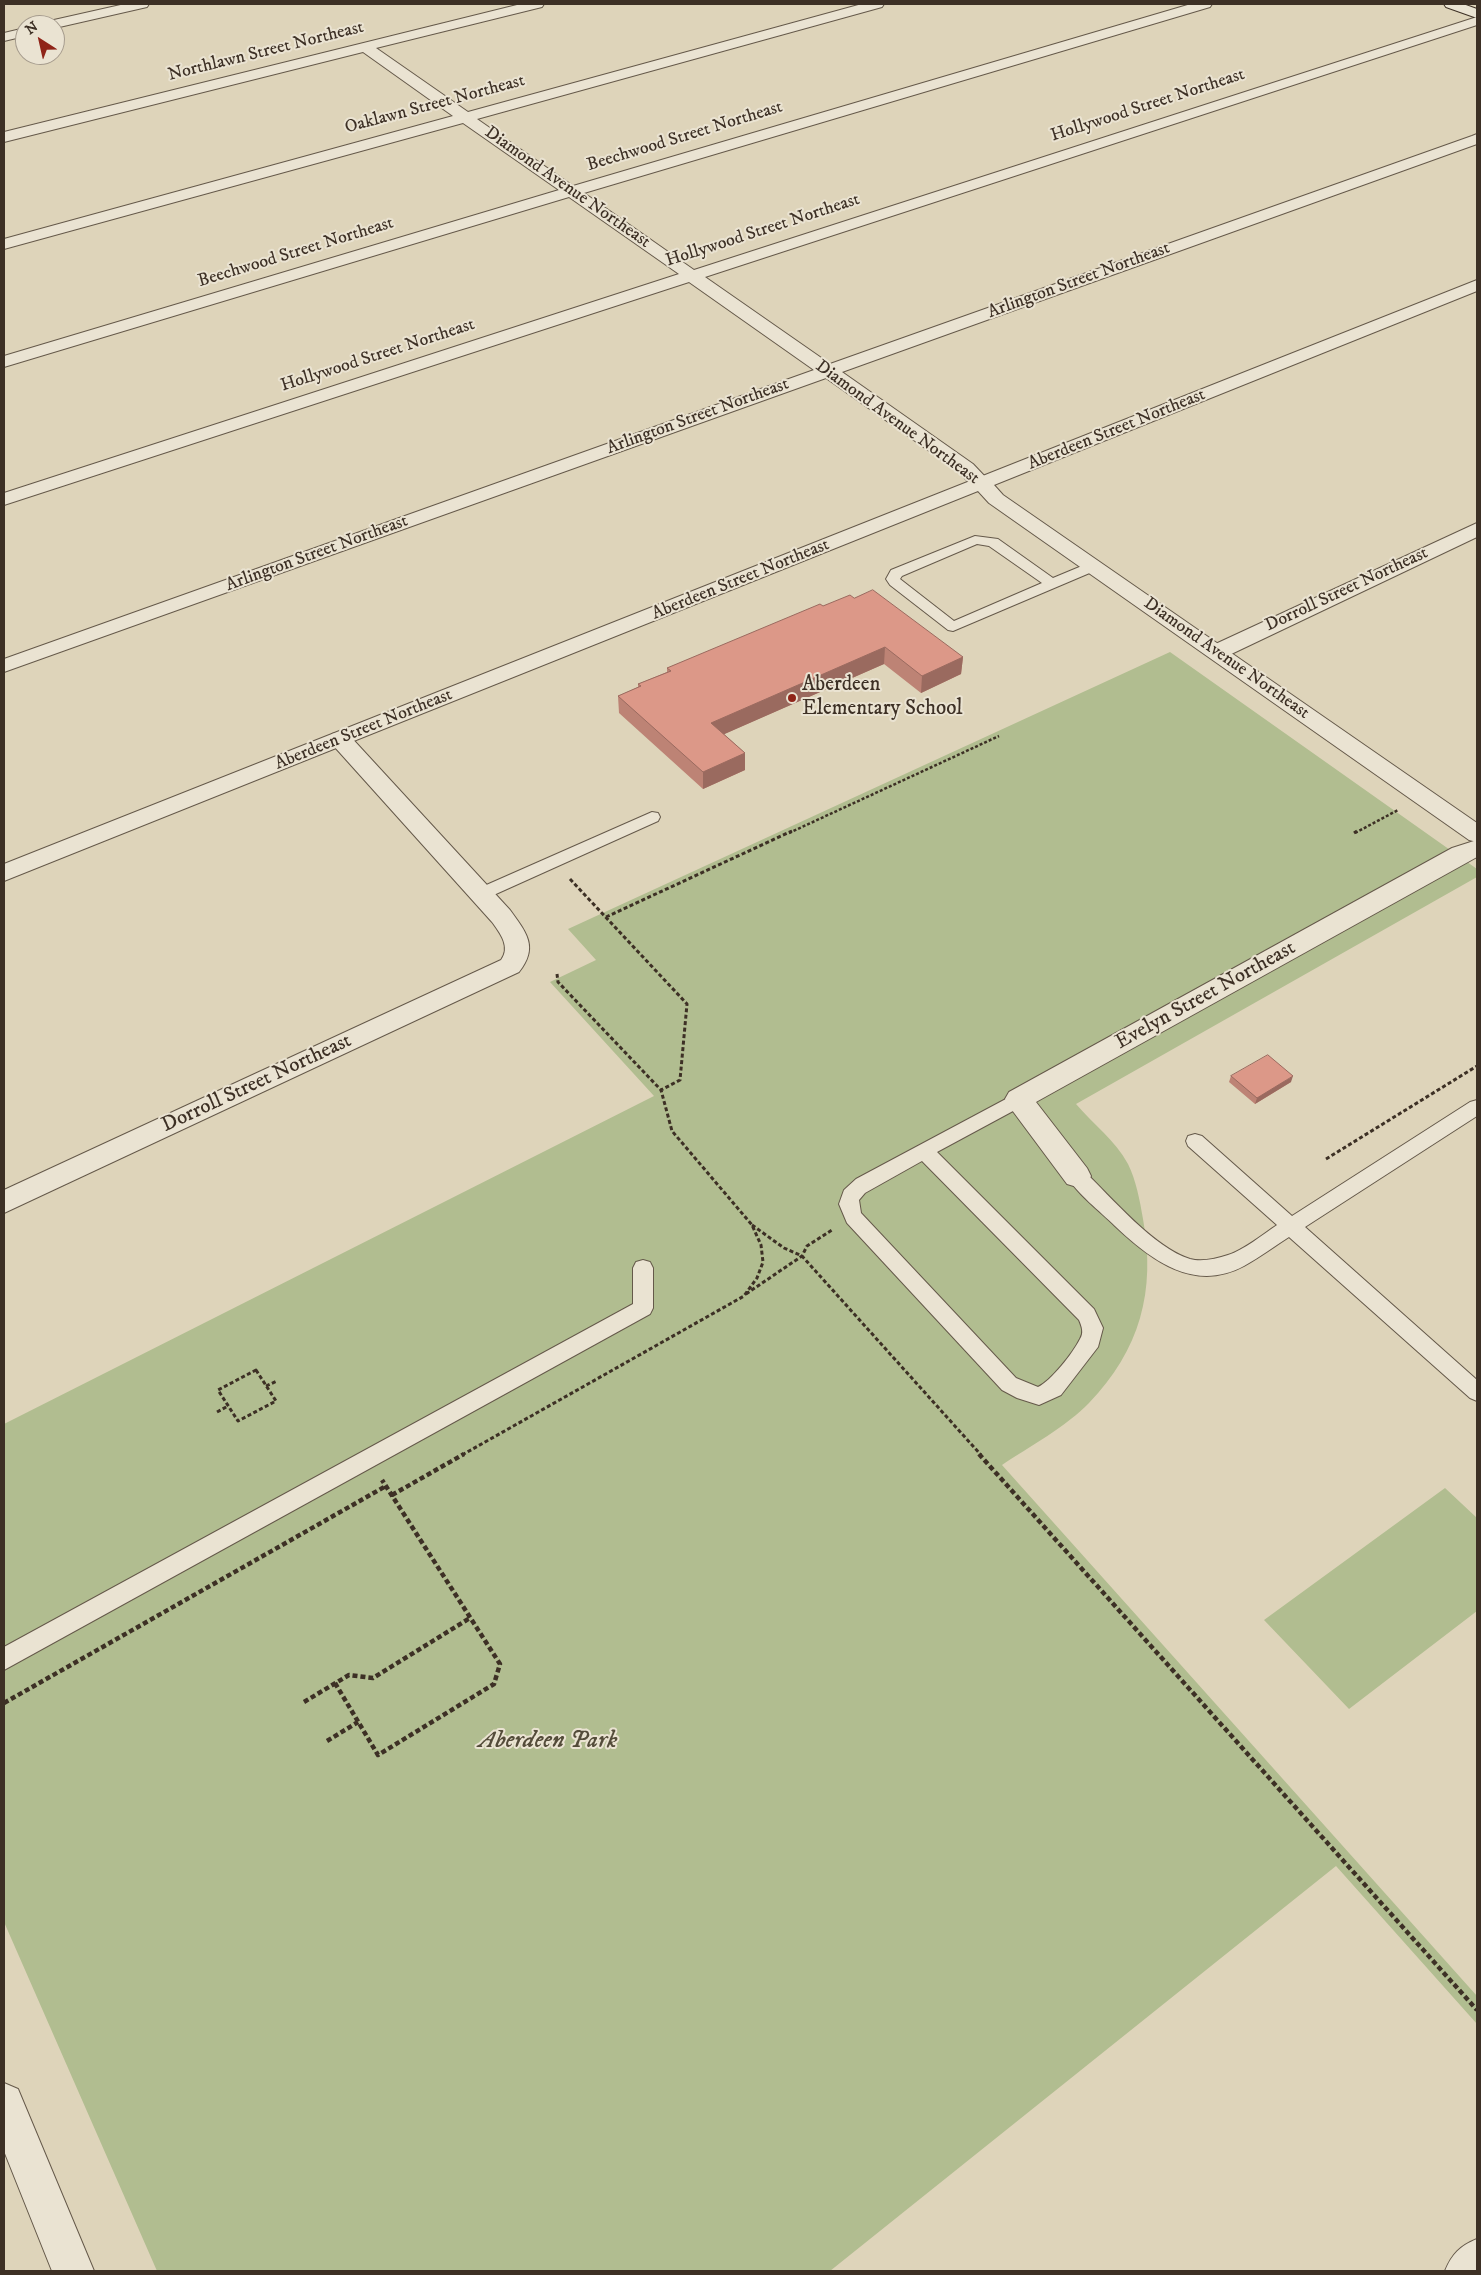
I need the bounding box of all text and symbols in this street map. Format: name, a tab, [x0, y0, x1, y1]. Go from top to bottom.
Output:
north arrow	[15, 15, 65, 65]
street label: Northlawn Street Northeast	[166, 17, 366, 87]
text: N	[22, 18, 42, 39]
street label: Hollywood Street Northeast	[1048, 64, 1248, 148]
street label: Oaklawn Street Northeast	[343, 71, 527, 139]
street label: Beechwood Street Northeast	[585, 97, 785, 177]
street label: Diamond Avenue Northeast	[480, 122, 654, 254]
street label: Hollywood Street Northeast	[663, 189, 863, 273]
street label: Beechwood Street Northeast	[196, 213, 396, 293]
street label: Arlington Street Northeast	[985, 238, 1173, 324]
street label: Hollywood Street Northeast	[278, 314, 478, 398]
street label: Diamond Avenue Northeast	[811, 356, 983, 490]
street label: Arlington Street Northeast	[604, 374, 792, 460]
street label: Aberdeen Street Northeast	[1025, 385, 1209, 475]
street label: Arlington Street Northeast	[223, 511, 411, 597]
street label: Aberdeen Street Northeast	[649, 535, 833, 625]
street label: Dorroll Street Northeast	[1262, 543, 1432, 637]
street label: Diamond Avenue Northeast	[1139, 593, 1313, 725]
place label: Aberdeen Elementary School	[802, 673, 963, 723]
street label: Aberdeen Street Northeast	[272, 685, 456, 775]
marker: Aberdeen Elementary School	[786, 692, 798, 704]
street label: Evelyn Street Northeast	[1112, 936, 1300, 1056]
street label: Dorroll Street Northeast	[158, 1029, 356, 1139]
park label: Aberdeen Park	[479, 1727, 617, 1757]

